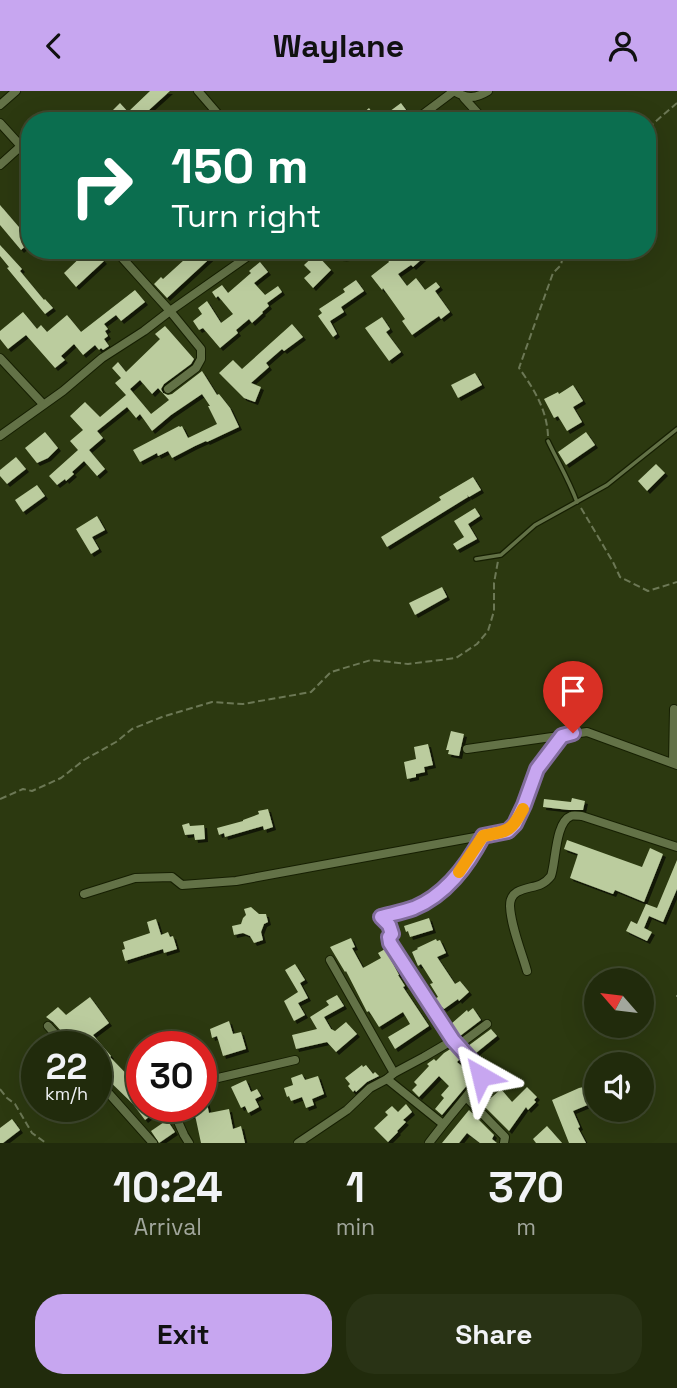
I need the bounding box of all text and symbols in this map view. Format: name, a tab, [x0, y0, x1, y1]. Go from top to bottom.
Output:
text: Waylane	[273, 26, 404, 66]
icon: back	[35, 27, 73, 65]
icon: person	[604, 27, 642, 65]
text: 150 m	[171, 135, 309, 197]
icon: right	[56, 140, 147, 231]
text: Turn right	[171, 196, 321, 236]
pin	[543, 661, 603, 733]
icon: arrive	[554, 672, 592, 710]
north arrow	[584, 968, 654, 1038]
map controls	[584, 968, 654, 1122]
speed limit sign: 30	[126, 1031, 217, 1122]
position arrow	[444, 1039, 518, 1113]
text: 22	[46, 1045, 87, 1089]
button: sound	[584, 1052, 654, 1122]
text: km/h	[45, 1082, 88, 1105]
text: 10:24	[113, 1161, 223, 1214]
text: 1	[346, 1161, 365, 1214]
text: 370	[488, 1161, 564, 1214]
text: Arrival	[134, 1212, 202, 1242]
text: min	[336, 1212, 375, 1242]
text: m	[516, 1212, 536, 1242]
button: Exit	[35, 1294, 332, 1374]
button: Share	[346, 1294, 642, 1374]

